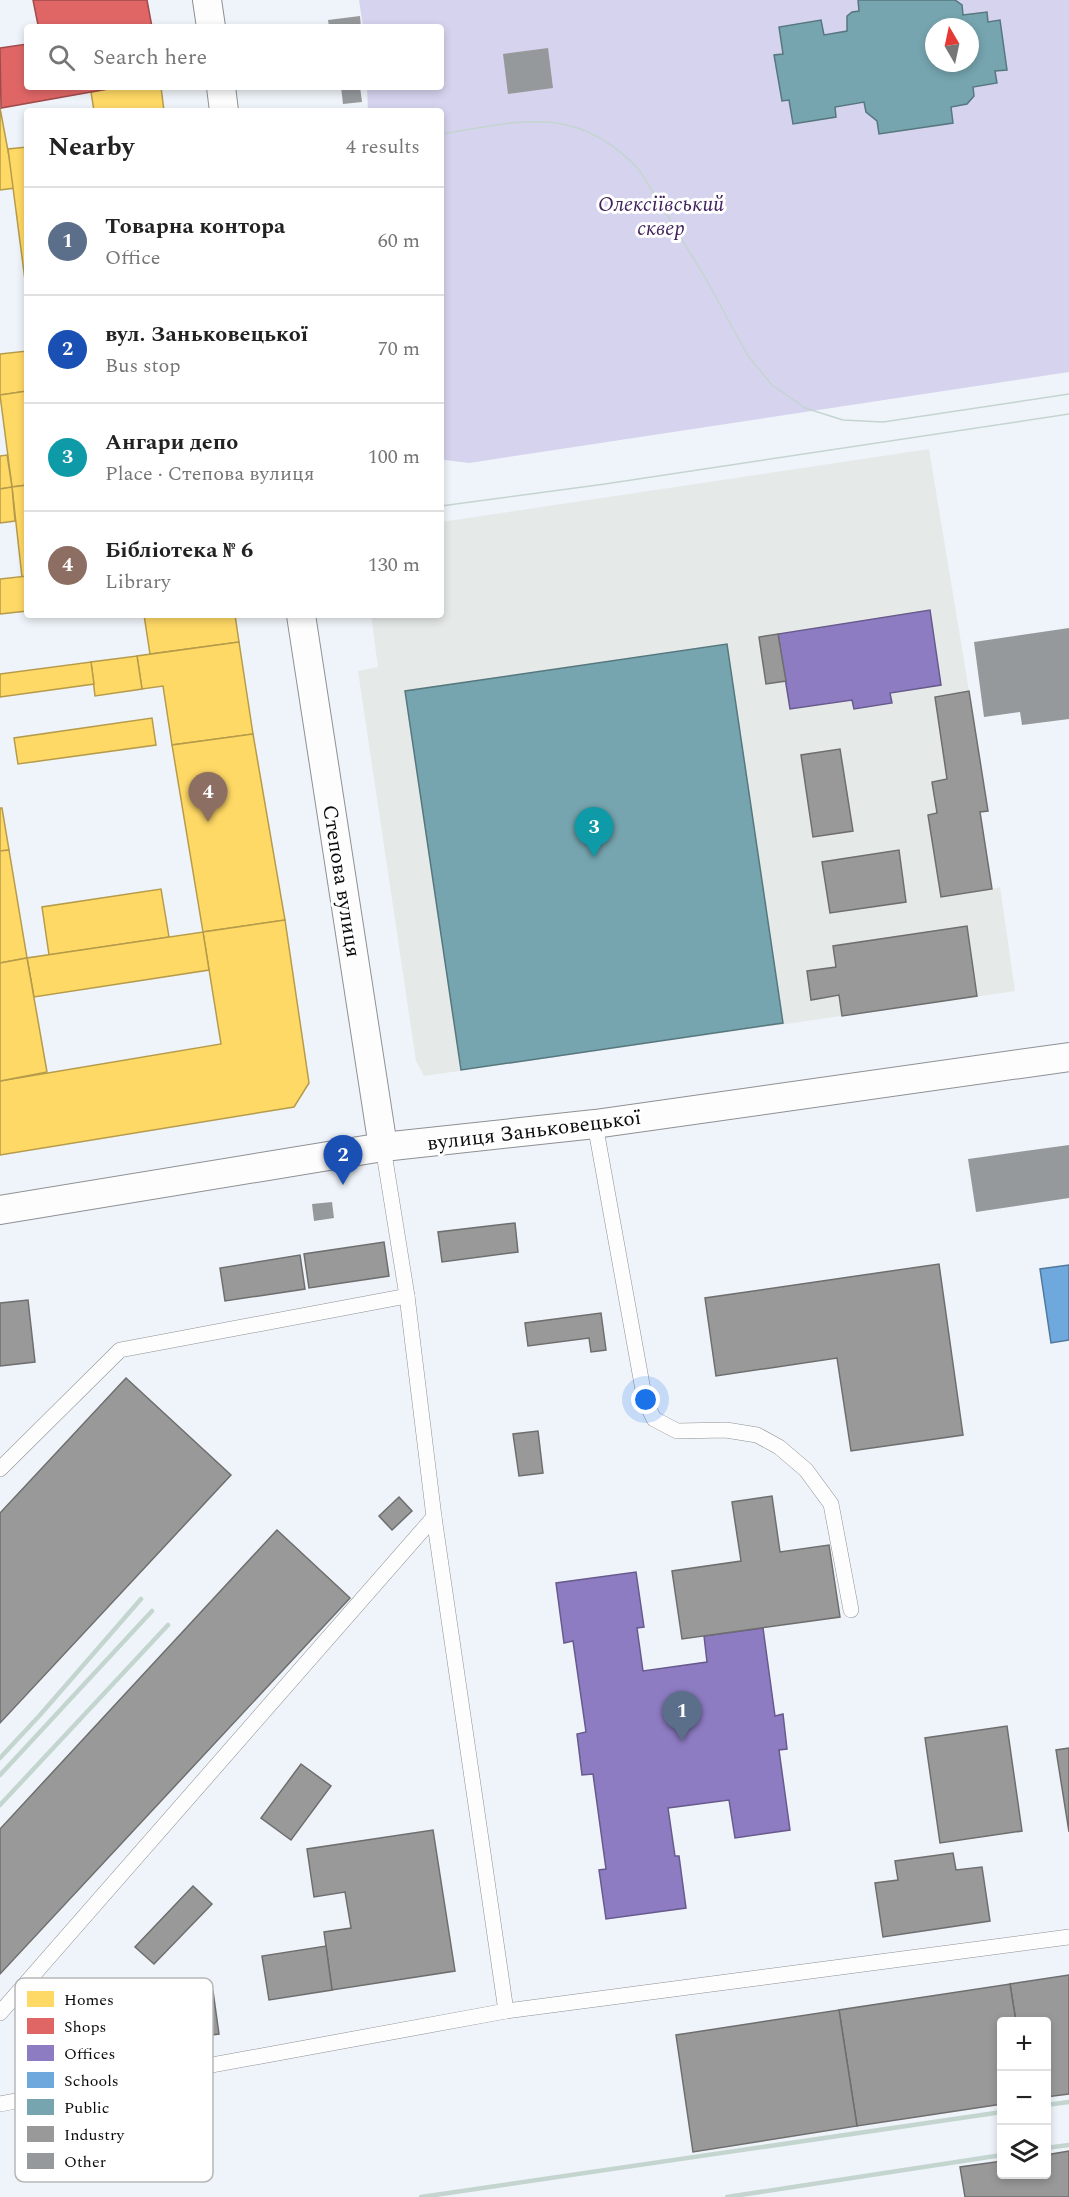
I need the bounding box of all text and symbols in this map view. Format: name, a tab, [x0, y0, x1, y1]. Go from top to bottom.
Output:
north arrow	[925, 18, 979, 72]
search box	[24, 24, 444, 90]
icon: search	[45, 41, 78, 74]
text: Search here	[93, 41, 207, 74]
text: Nearby	[48, 127, 134, 167]
text: 4 results	[346, 132, 420, 162]
park label: Олексіївський сквер	[598, 189, 724, 245]
text: Товарна контора	[105, 210, 285, 243]
text: 1	[62, 226, 73, 256]
text: 60 m	[378, 226, 420, 256]
text: Office	[105, 243, 161, 273]
text: вул. Заньковецької	[105, 318, 308, 351]
text: 2	[62, 334, 73, 364]
text: 70 m	[378, 334, 420, 364]
text: Bus stop	[105, 351, 181, 381]
text: Ангари депо	[105, 426, 238, 459]
text: 3	[62, 442, 73, 472]
text: 100 m	[368, 442, 420, 472]
text: Place · Степова вулиця	[105, 459, 314, 489]
text: Бібліотека № 6	[105, 534, 253, 567]
text: 4	[62, 550, 73, 580]
text: 130 m	[368, 550, 420, 580]
text: Library	[105, 567, 171, 597]
pin: 4	[188, 772, 228, 822]
street label: Степова вулиця	[313, 803, 369, 960]
pin: 3	[574, 808, 614, 857]
street label: вулиця Заньковецької	[425, 1102, 644, 1160]
pin: 2	[324, 1136, 362, 1185]
your location	[631, 1385, 660, 1414]
pin: 1	[662, 1692, 702, 1741]
legend	[15, 1978, 213, 2182]
text: Homes	[64, 1988, 114, 2012]
text: Shops	[64, 2015, 106, 2039]
map controls	[997, 2017, 1051, 2179]
button: +	[997, 2017, 1051, 2071]
text: Offices	[64, 2042, 115, 2066]
text: Schools	[64, 2069, 119, 2093]
button: −	[997, 2071, 1051, 2125]
text: Public	[64, 2096, 110, 2120]
text: Industry	[64, 2123, 125, 2147]
button: layers	[997, 2125, 1051, 2179]
text: Other	[64, 2150, 106, 2174]

